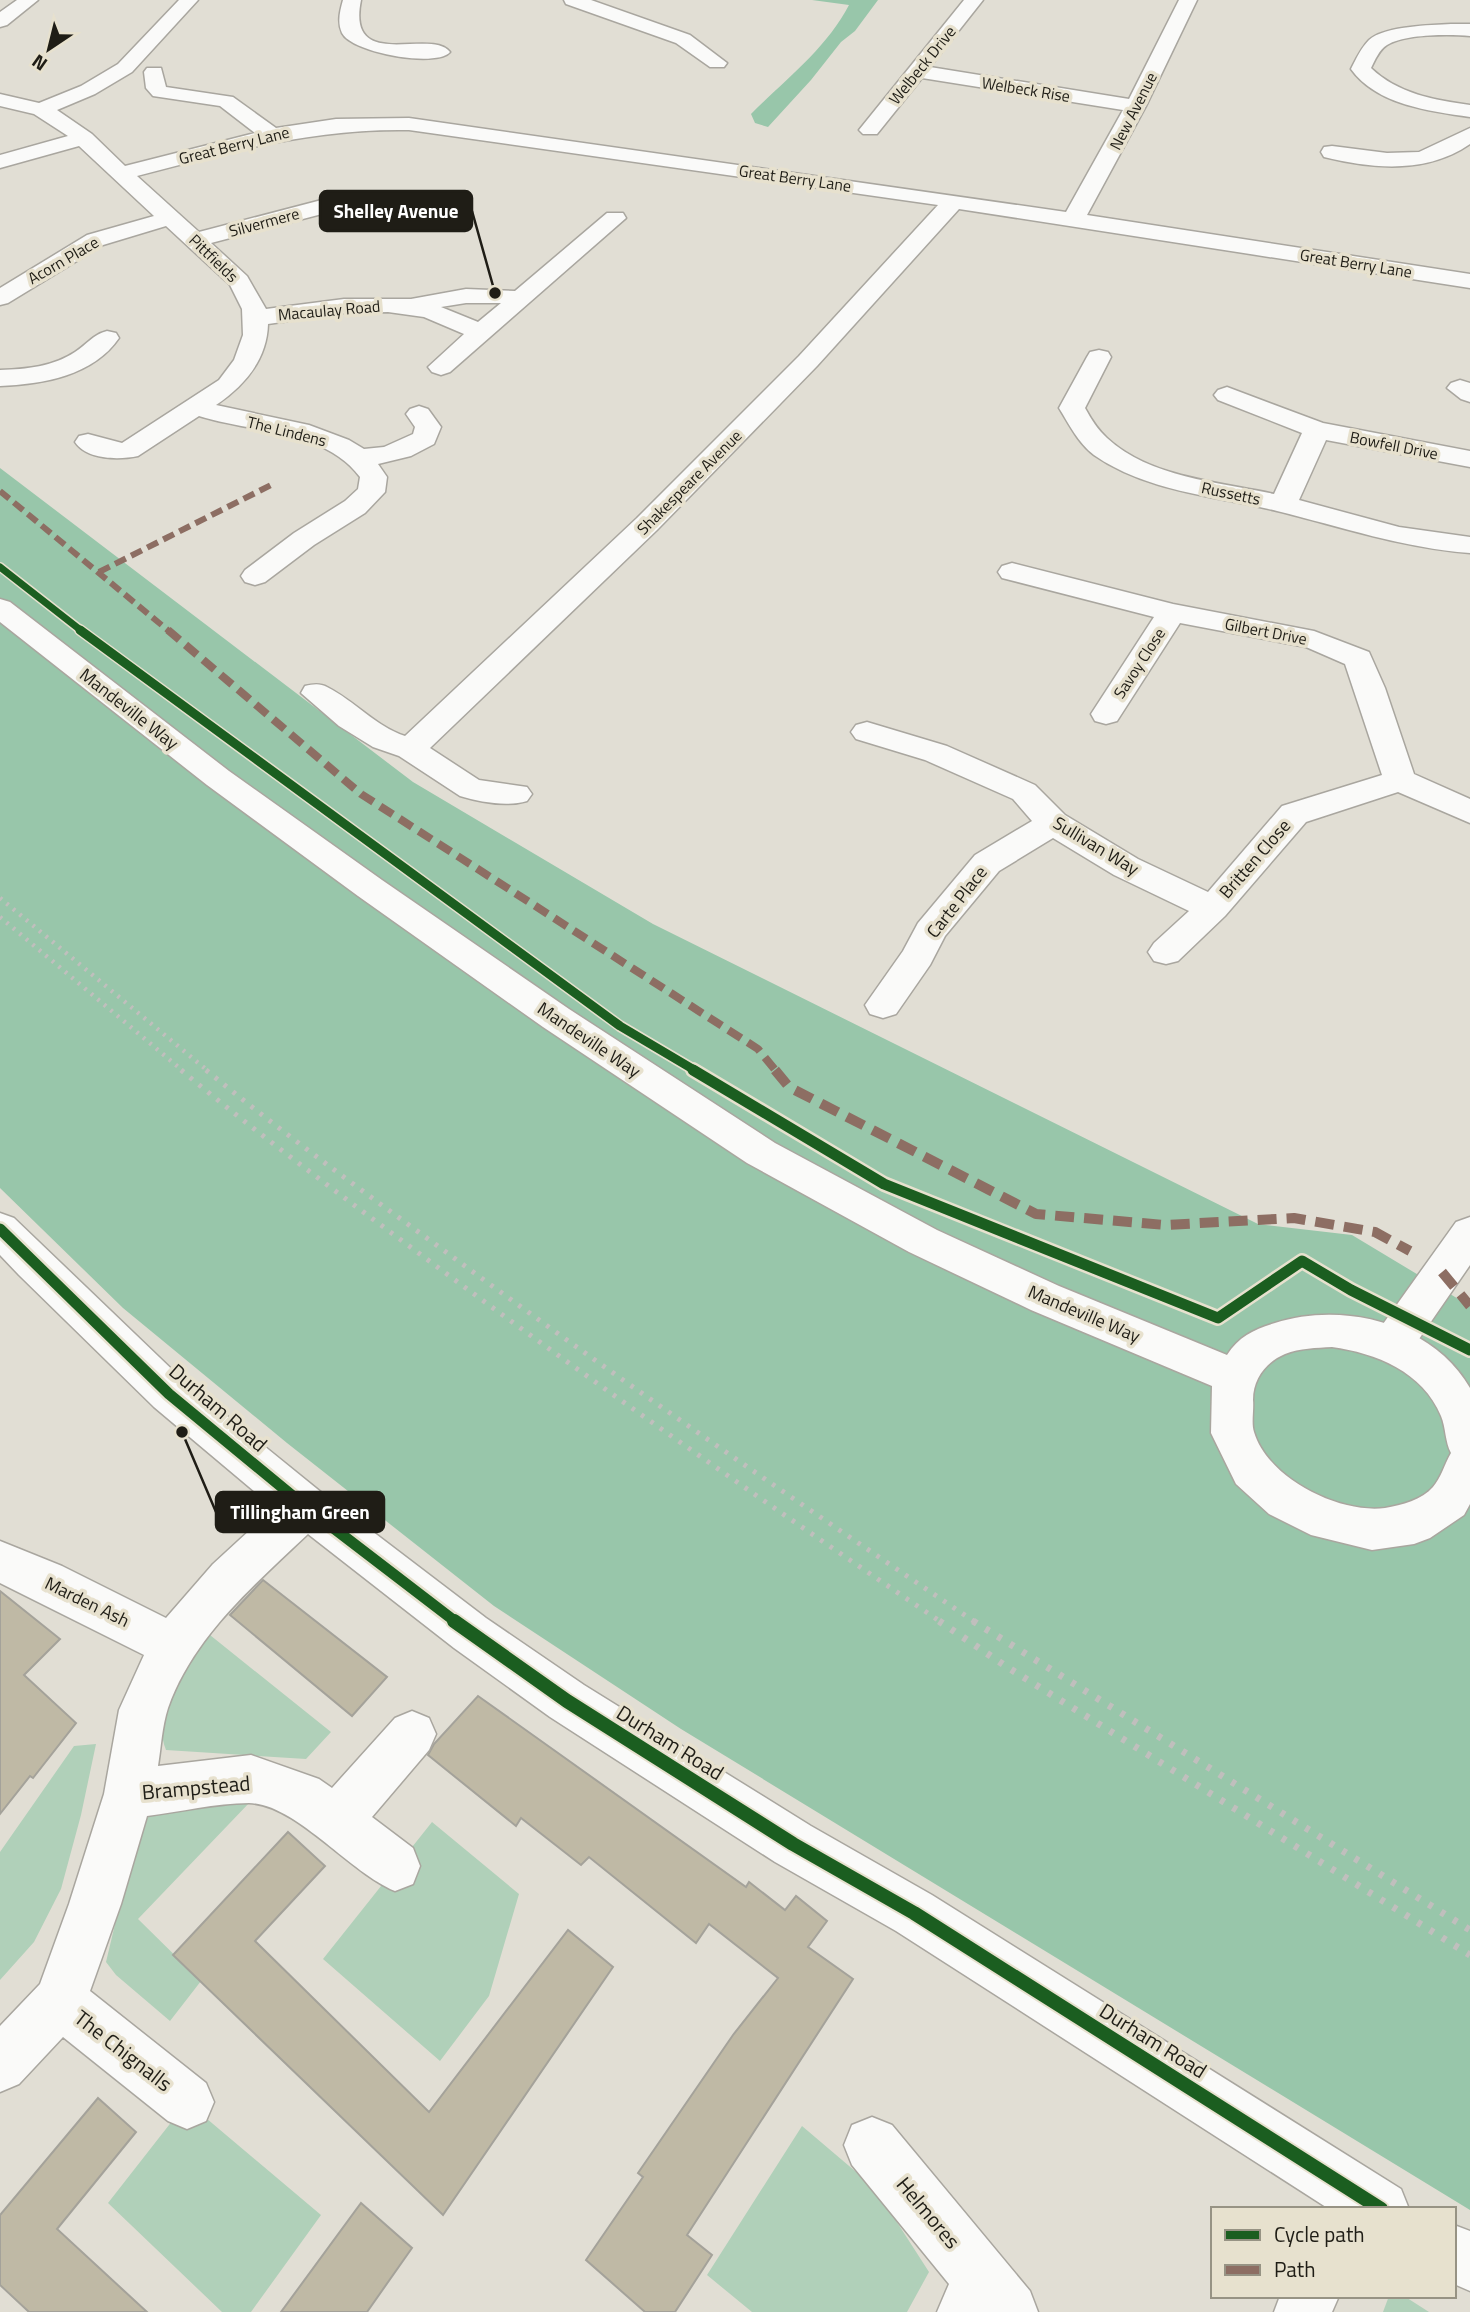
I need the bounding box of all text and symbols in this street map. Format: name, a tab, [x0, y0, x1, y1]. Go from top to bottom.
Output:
north arrow	[14, 14, 84, 84]
street label: Welbeck Drive	[883, 20, 961, 110]
text: N	[25, 48, 53, 79]
street label: New Avenue	[1103, 68, 1163, 154]
street label: Welbeck Rise	[980, 70, 1072, 108]
street label: Great Berry Lane	[176, 120, 292, 170]
street label: Great Berry Lane	[737, 158, 853, 198]
callout: Shelley Avenue	[320, 191, 472, 231]
text: Shelley Avenue	[334, 196, 459, 225]
street label: Silvermere	[226, 201, 302, 243]
street label: Pittfields	[184, 228, 244, 288]
street label: Acorn Place	[23, 230, 103, 290]
street label: Great Berry Lane	[1298, 242, 1414, 284]
street label: Macaulay Road	[277, 294, 381, 326]
street label: The Lindens	[245, 410, 329, 452]
street label: Shakespeare Avenue	[631, 424, 747, 540]
street label: Bowfell Drive	[1348, 425, 1440, 465]
street label: Russetts	[1199, 475, 1263, 511]
street label: Gilbert Drive	[1223, 611, 1309, 651]
street label: Savoy Close	[1107, 623, 1171, 703]
street label: Mandeville Way	[74, 661, 185, 756]
street label: Sullivan Way	[1048, 809, 1145, 882]
street label: Britten Close	[1212, 813, 1297, 904]
street label: Carte Place	[920, 860, 993, 944]
street label: Mandeville Way	[532, 995, 647, 1084]
street label: Mandeville Way	[1024, 1278, 1145, 1349]
street label: Durham Road	[162, 1355, 275, 1459]
callout: Tillingham Green	[216, 1492, 384, 1532]
text: Tillingham Green	[230, 1497, 370, 1526]
street label: Marden Ash	[40, 1569, 134, 1634]
street label: Durham Road	[611, 1696, 730, 1788]
street label: Brampstead	[140, 1766, 251, 1808]
street label: Durham Road	[1094, 1994, 1213, 2086]
street label: The Chignalls	[68, 2002, 180, 2099]
street label: Helmores	[889, 2169, 969, 2255]
legend	[1211, 2207, 1456, 2298]
text: Cycle path	[1274, 2218, 1365, 2250]
text: Path	[1274, 2253, 1316, 2285]

